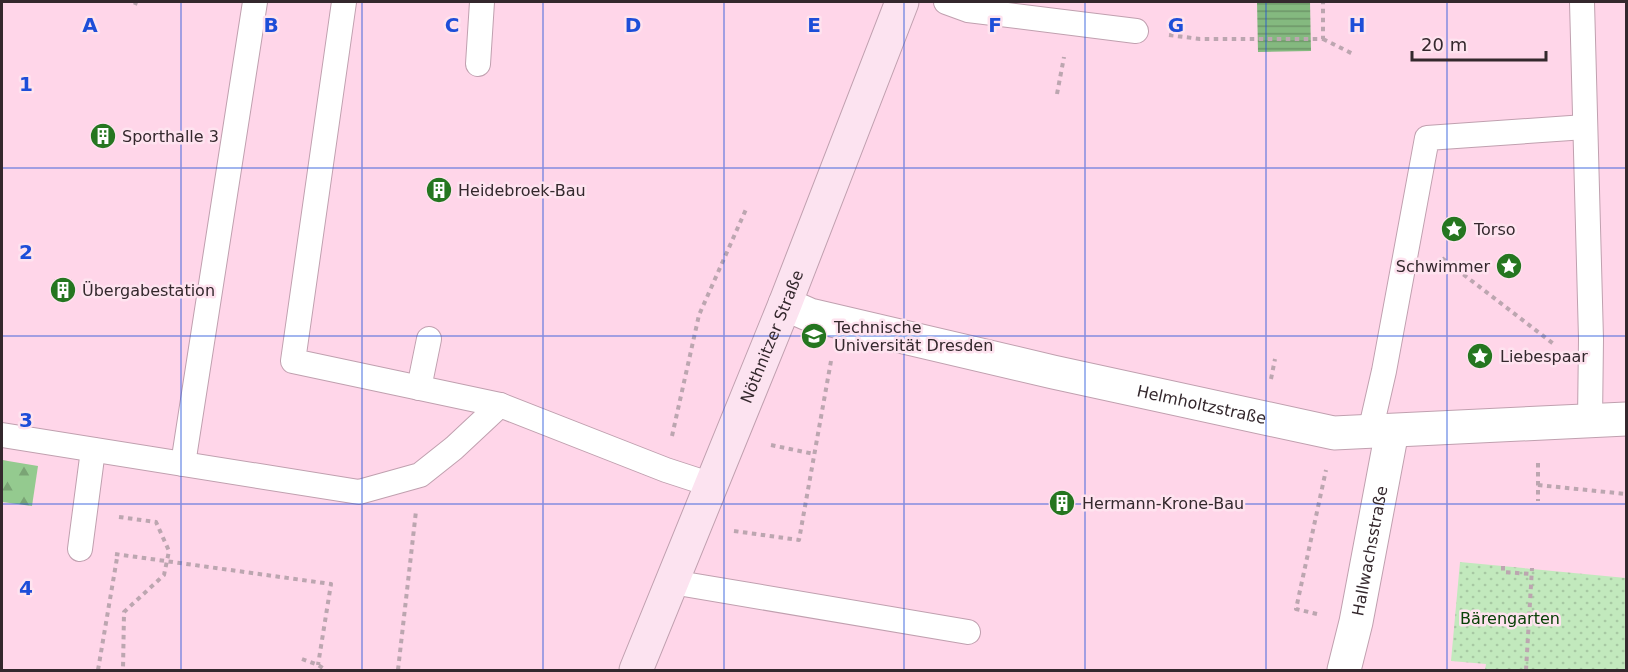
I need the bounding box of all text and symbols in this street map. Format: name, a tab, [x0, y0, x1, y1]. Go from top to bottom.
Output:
text: A	[82, 13, 98, 37]
text: B	[263, 13, 279, 37]
text: C	[445, 13, 459, 37]
text: D	[625, 13, 641, 37]
text: E	[807, 13, 821, 37]
text: F	[988, 13, 1002, 37]
text: G	[1168, 13, 1184, 37]
text: H	[1349, 13, 1365, 37]
scale bar	[1412, 24, 1546, 62]
text: 20 m	[1421, 34, 1467, 55]
text: 1	[19, 72, 33, 96]
building icon: Sporthalle 3	[88, 121, 118, 151]
place label: Sporthalle 3	[122, 127, 219, 146]
building icon: Heidebroek-Bau	[424, 175, 454, 205]
place label: Heidebroek-Bau	[458, 181, 586, 200]
place icon: Torso	[1439, 214, 1469, 244]
place label: Torso	[1473, 220, 1516, 239]
text: 2	[19, 240, 33, 264]
place icon: Schwimmer	[1494, 251, 1524, 281]
place label: Schwimmer	[1396, 257, 1490, 276]
street label: Nöthnitzer Straße	[736, 267, 807, 406]
building icon: Übergabestation	[48, 275, 78, 305]
place label: Übergabestation	[82, 281, 215, 300]
place label: Technische Universität Dresden	[833, 318, 993, 355]
school or university icon: Technische Universität Dresden	[799, 321, 829, 351]
place icon: Liebespaar	[1465, 341, 1495, 371]
place label: Liebespaar	[1500, 347, 1588, 366]
street label: Helmholtzstraße	[1135, 381, 1268, 428]
text: 3	[19, 408, 33, 432]
street label: Hallwachsstraße	[1348, 484, 1391, 617]
building icon: Hermann-Krone-Bau	[1047, 488, 1077, 518]
place label: Hermann-Krone-Bau	[1082, 494, 1244, 513]
text: 4	[19, 576, 33, 600]
park label: Bärengarten	[1460, 609, 1560, 628]

